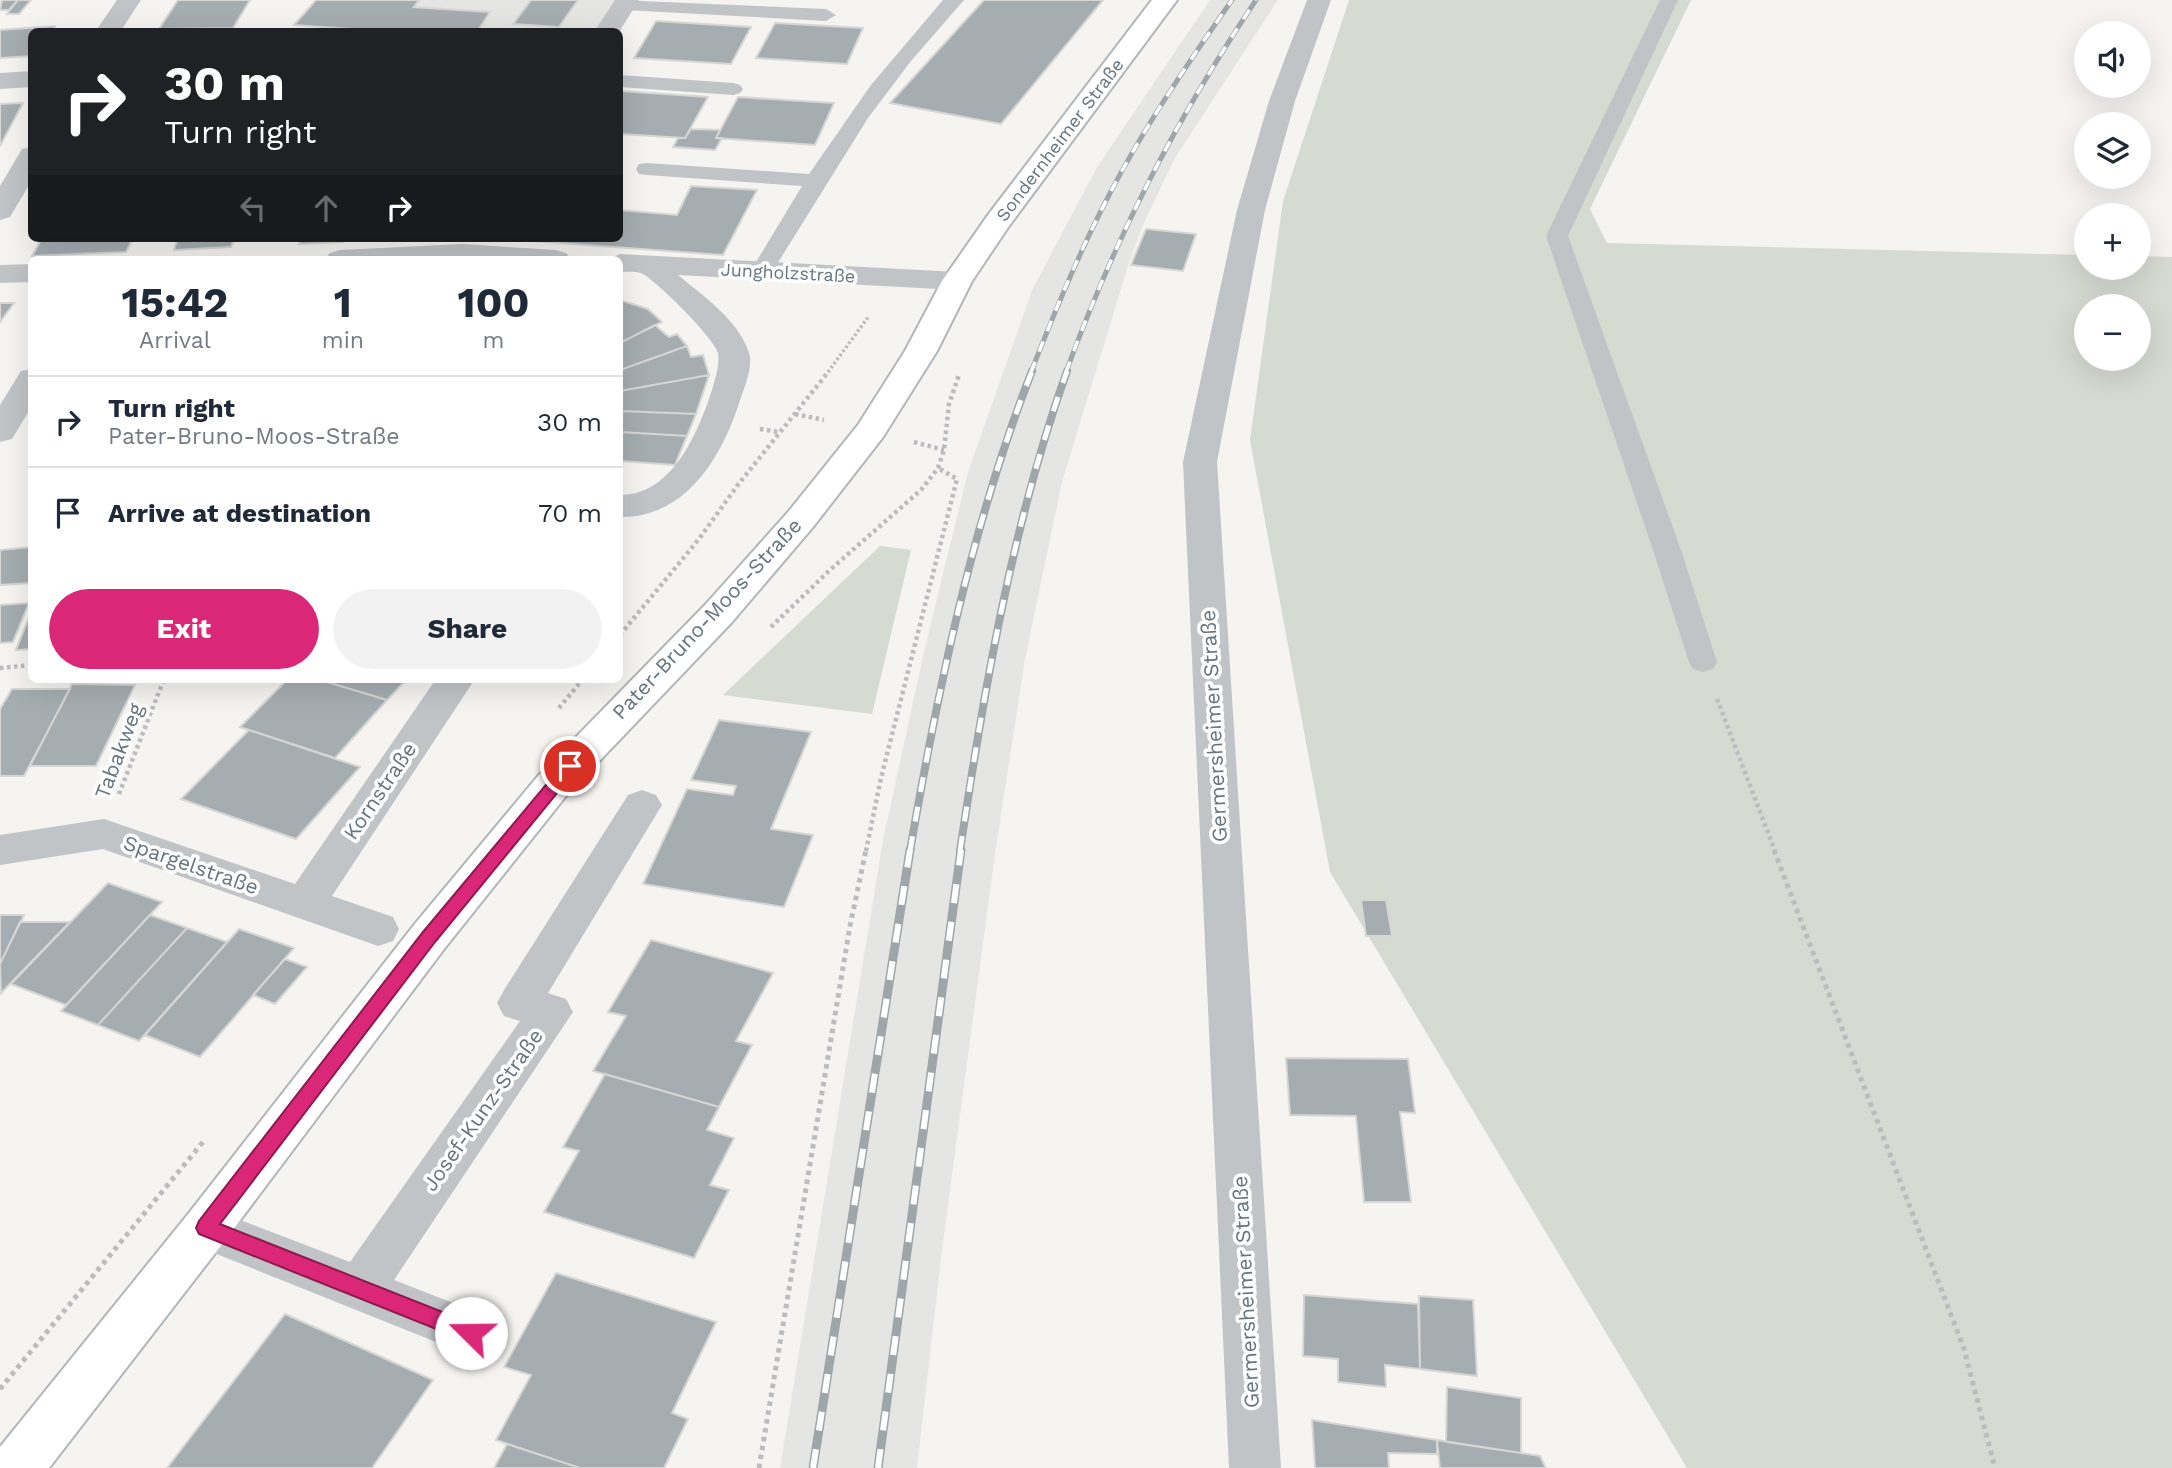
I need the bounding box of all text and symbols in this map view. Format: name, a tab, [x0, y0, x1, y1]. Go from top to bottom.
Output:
map controls	[2074, 21, 2151, 371]
button: sound	[2074, 21, 2151, 98]
text: 30 m	[164, 54, 285, 112]
street label: Sondernheimer Straße	[992, 54, 1128, 225]
icon: right	[49, 56, 140, 147]
button: layers	[2074, 112, 2151, 189]
text: Turn right	[164, 113, 316, 151]
icon: left	[234, 189, 272, 227]
icon: ahead	[307, 189, 345, 227]
icon: right	[380, 189, 418, 227]
button: +	[2074, 203, 2151, 280]
street label: Jungholzstraße	[720, 258, 856, 287]
text: 15:42	[121, 278, 228, 327]
text: 1	[334, 278, 352, 327]
text: 100	[457, 278, 530, 327]
button: −	[2074, 294, 2151, 371]
text: Arrival	[139, 327, 211, 354]
text: min	[322, 327, 364, 354]
text: m	[483, 327, 504, 354]
text: Turn right	[108, 393, 235, 423]
icon: right	[49, 403, 87, 441]
text: 30 m	[537, 407, 602, 437]
text: Pater-Bruno-Moos-Straße	[108, 423, 400, 450]
icon: arrive	[49, 494, 87, 532]
text: Arrive at destination	[108, 498, 371, 528]
text: 70 m	[538, 498, 602, 528]
street label: Pater-Bruno-Moos-Straße	[607, 513, 807, 725]
button: Exit	[49, 589, 319, 669]
button: Share	[333, 589, 602, 669]
street label: Germersheimer Straße	[1195, 609, 1232, 843]
street label: Tabakweg	[89, 699, 148, 802]
pin	[540, 736, 600, 796]
street label: Kornstraße	[338, 737, 421, 844]
icon: arrive	[551, 747, 589, 785]
street label: Spargelstraße	[120, 830, 262, 899]
street label: Josef-Kunz-Straße	[417, 1024, 548, 1196]
street label: Germersheimer Straße	[1227, 1175, 1264, 1409]
position arrow	[434, 1296, 508, 1370]

